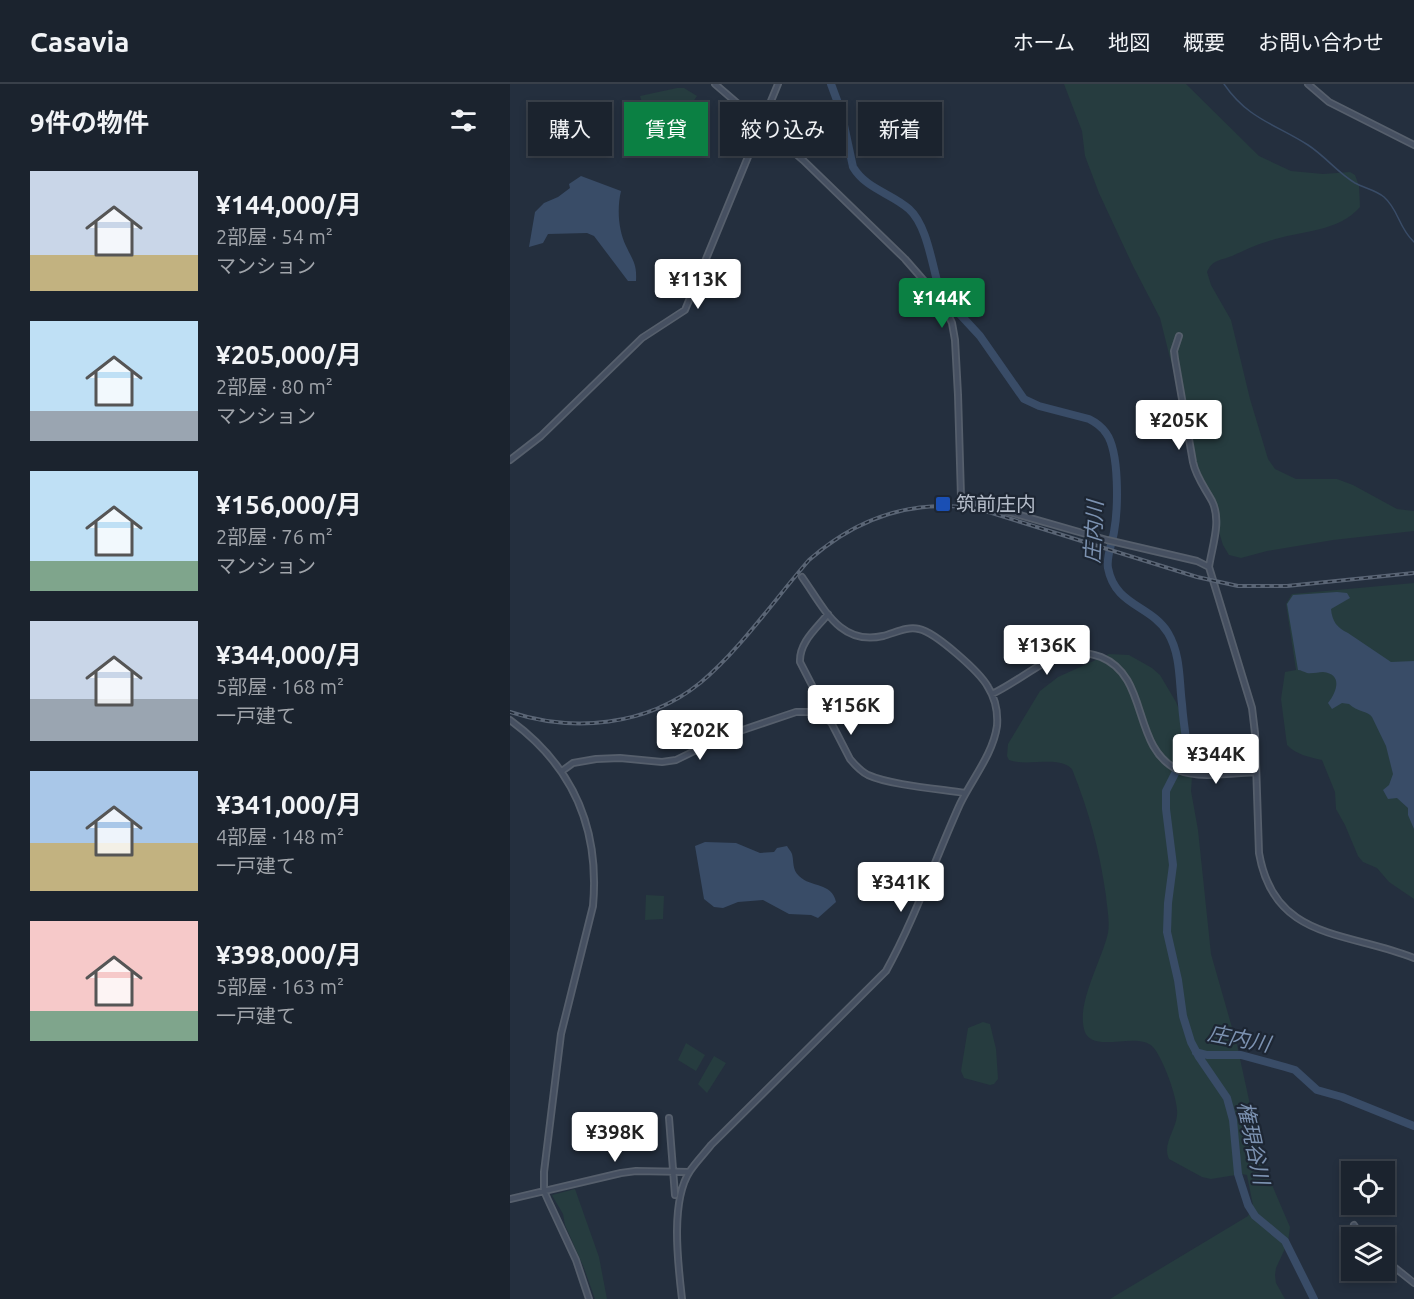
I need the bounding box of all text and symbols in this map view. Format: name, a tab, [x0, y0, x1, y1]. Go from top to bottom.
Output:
text: Casavia	[30, 26, 129, 57]
text: ホーム	[1013, 30, 1075, 54]
text: 地図	[1108, 30, 1150, 54]
text: 概要	[1183, 30, 1225, 54]
text: お問い合わせ	[1258, 30, 1384, 54]
chip: 購入	[528, 102, 612, 156]
chip: 賃貸	[624, 102, 708, 156]
chip: 絞り込み	[720, 102, 846, 156]
chip: 新着	[858, 102, 942, 156]
icon: filters	[447, 104, 480, 137]
text: 9件の物件	[30, 108, 149, 137]
text: ¥144,000/月	[216, 190, 362, 219]
icon: home	[78, 195, 150, 267]
text: 2部屋 · 54 m²	[216, 225, 333, 248]
text: マンション	[216, 254, 316, 277]
pin: ¥113K	[656, 259, 740, 310]
text: ¥113K	[669, 267, 727, 290]
pin: ¥144K	[900, 278, 984, 329]
text: ¥144K	[913, 286, 971, 309]
text: ¥205,000/月	[216, 340, 362, 369]
icon: home	[78, 345, 150, 417]
text: 2部屋 · 80 m²	[216, 375, 333, 398]
pin: ¥205K	[1137, 400, 1221, 451]
text: マンション	[216, 404, 316, 427]
text: ¥205K	[1150, 408, 1208, 431]
text: ¥156,000/月	[216, 490, 362, 519]
place label: 筑前庄内	[956, 492, 1036, 515]
icon: home	[78, 495, 150, 567]
marker: 筑前庄内	[934, 495, 952, 513]
water label: 庄内川	[1079, 498, 1107, 564]
text: 2部屋 · 76 m²	[216, 525, 333, 548]
text: マンション	[216, 554, 316, 577]
pin: ¥136K	[1005, 625, 1089, 676]
text: ¥136K	[1018, 633, 1076, 656]
text: ¥344,000/月	[216, 640, 362, 669]
icon: home	[78, 645, 150, 717]
text: 5部屋 · 168 m²	[216, 675, 344, 698]
pin: ¥156K	[809, 685, 893, 736]
text: ¥156K	[822, 693, 880, 716]
text: 一戸建て	[216, 704, 296, 727]
pin: ¥202K	[658, 710, 742, 761]
text: ¥202K	[671, 718, 729, 741]
pin: ¥344K	[1174, 734, 1258, 785]
text: ¥344K	[1187, 742, 1245, 765]
text: ¥341,000/月	[216, 790, 362, 819]
icon: home	[78, 795, 150, 867]
text: 4部屋 · 148 m²	[216, 825, 344, 848]
text: 一戸建て	[216, 854, 296, 877]
pin: ¥341K	[859, 862, 943, 913]
text: ¥341K	[872, 870, 930, 893]
text: ¥398,000/月	[216, 940, 362, 969]
icon: home	[78, 945, 150, 1017]
text: 5部屋 · 163 m²	[216, 975, 344, 998]
text: 一戸建て	[216, 1004, 296, 1027]
water label: 庄内川	[1206, 1020, 1274, 1056]
water label: 権現谷川	[1234, 1099, 1275, 1188]
pin: ¥398K	[573, 1112, 657, 1163]
text: ¥398K	[586, 1120, 644, 1143]
map controls	[1341, 1161, 1395, 1281]
button: locate	[1341, 1161, 1395, 1215]
button: layers	[1341, 1227, 1395, 1281]

